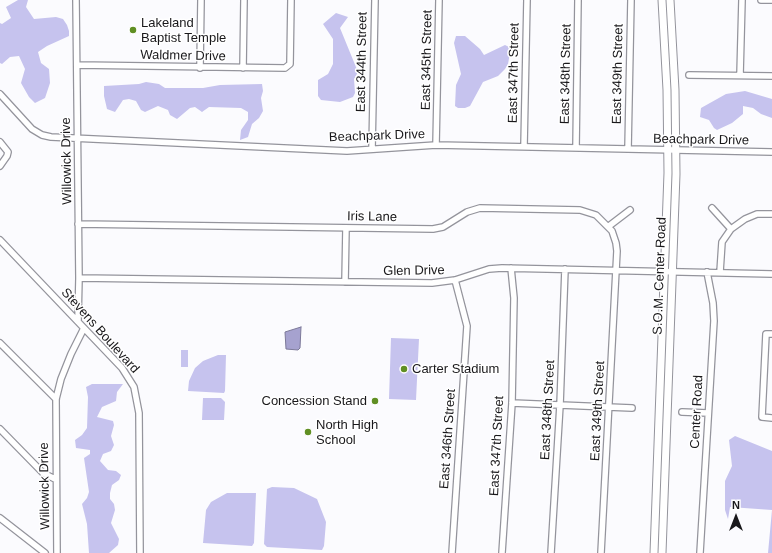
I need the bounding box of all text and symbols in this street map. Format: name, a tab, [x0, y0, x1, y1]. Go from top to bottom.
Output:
street label: East 345th Street	[418, 10, 436, 110]
street label: East 344th Street	[353, 12, 371, 112]
place label: Lakeland Baptist Temple	[141, 15, 226, 46]
street label: East 347th Street	[505, 23, 523, 123]
street label: East 348th Street	[557, 24, 575, 124]
street label: East 349th Street	[609, 24, 627, 124]
marker: Lakeland Baptist Temple	[128, 25, 138, 35]
street label: Waldmer Drive	[140, 47, 226, 65]
street label: Willowick Drive	[58, 117, 76, 205]
street label: Beachpark Drive	[329, 127, 425, 145]
street label: Beachpark Drive	[653, 131, 749, 149]
street label: Iris Lane	[347, 209, 397, 225]
street label: S.O.M. Center Road	[650, 217, 670, 335]
street label: Glen Drive	[383, 263, 445, 279]
street label: Stevens Boulevard	[58, 285, 142, 377]
street label: East 348th Street	[538, 359, 558, 461]
street label: East 349th Street	[588, 360, 608, 462]
place label: Carter Stadium	[412, 361, 499, 377]
marker: Carter Stadium	[399, 364, 409, 374]
street label: Center Road	[687, 375, 707, 449]
street label: East 346th Street	[437, 388, 459, 490]
place label: Concession Stand	[261, 393, 367, 409]
street label: East 347th Street	[487, 395, 507, 497]
marker: Concession Stand	[370, 396, 380, 406]
place label: North High School	[316, 417, 378, 448]
marker: North High School	[303, 427, 313, 437]
street label: Willowick Drive	[36, 442, 54, 530]
north arrow	[716, 497, 756, 537]
text: N	[732, 499, 740, 511]

